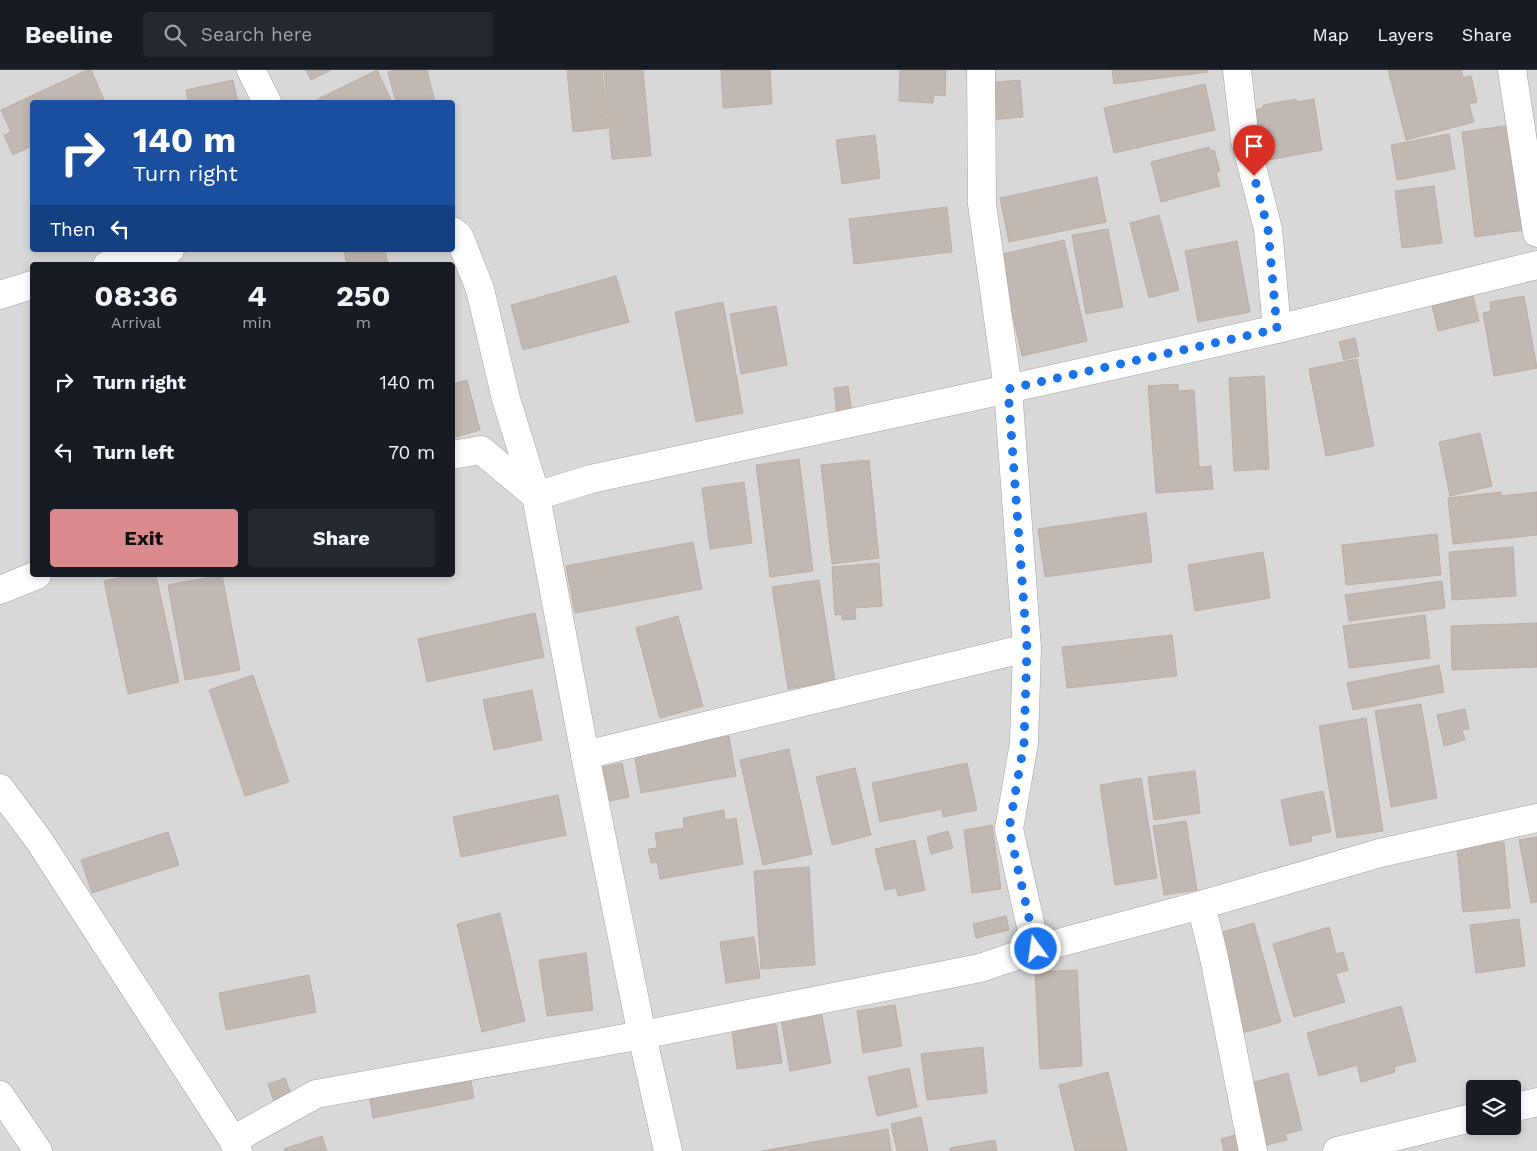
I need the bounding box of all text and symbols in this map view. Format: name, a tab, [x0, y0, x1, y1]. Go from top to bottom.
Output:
search box	[143, 12, 493, 57]
text: Beeline	[25, 21, 113, 49]
icon: search	[161, 21, 189, 49]
text: Search here	[201, 23, 312, 46]
text: Map	[1312, 24, 1349, 45]
text: Layers	[1377, 24, 1434, 45]
text: Share	[1462, 24, 1512, 45]
text: 140 m	[133, 119, 236, 161]
icon: right	[50, 120, 115, 185]
pin	[1233, 125, 1275, 176]
icon: arrive	[1240, 132, 1268, 160]
text: Turn right	[133, 161, 238, 186]
icon: left	[106, 215, 134, 243]
text: Then	[50, 218, 96, 241]
text: 08:36	[94, 278, 178, 313]
text: 4	[247, 278, 267, 313]
text: 250	[336, 278, 391, 313]
text: Arrival	[111, 313, 161, 332]
text: min	[242, 313, 272, 332]
text: m	[356, 313, 371, 332]
icon: right	[50, 368, 78, 396]
text: Turn right	[93, 371, 186, 394]
text: 140 m	[380, 371, 435, 394]
icon: left	[50, 438, 78, 466]
text: Turn left	[93, 441, 174, 464]
text: 70 m	[388, 441, 435, 464]
button: Exit	[50, 509, 238, 567]
button: Share	[248, 509, 435, 567]
position arrow	[1009, 922, 1061, 974]
map controls	[1466, 1080, 1521, 1135]
button: layers	[1466, 1080, 1521, 1135]

